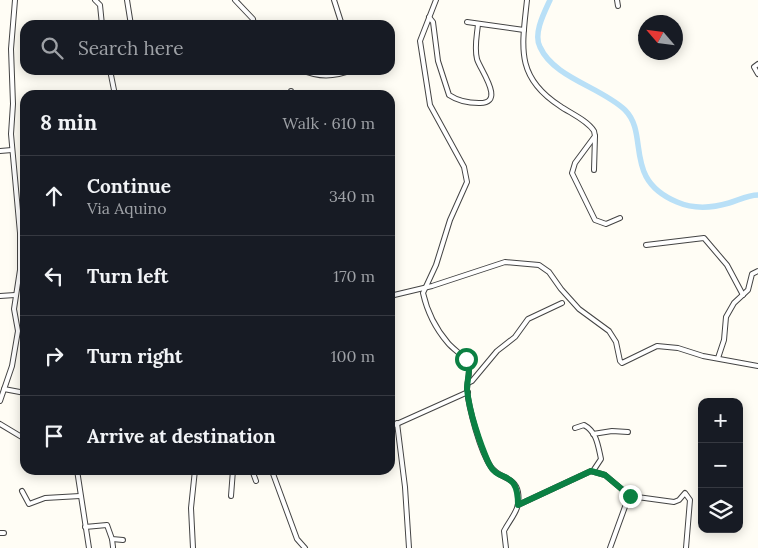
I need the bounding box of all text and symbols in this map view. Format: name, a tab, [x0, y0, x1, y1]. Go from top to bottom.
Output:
north arrow	[638, 15, 683, 60]
search box	[20, 20, 395, 75]
icon: search	[38, 34, 66, 62]
text: Search here	[78, 36, 184, 60]
text: 8 min	[40, 109, 97, 136]
text: Walk · 610 m	[283, 113, 375, 133]
text: Continue	[87, 174, 171, 198]
icon: ahead	[40, 182, 68, 210]
text: 340 m	[329, 186, 375, 206]
text: Via Aquino	[87, 198, 167, 218]
icon: left	[40, 262, 68, 290]
text: Turn left	[87, 264, 168, 288]
text: 170 m	[333, 266, 375, 286]
icon: right	[40, 342, 68, 370]
text: Turn right	[87, 344, 183, 368]
text: 100 m	[331, 346, 375, 366]
route start	[455, 348, 478, 371]
map controls	[698, 398, 743, 533]
button: +	[698, 398, 743, 443]
icon: arrive	[40, 422, 68, 450]
text: Arrive at destination	[87, 424, 276, 448]
button: −	[698, 443, 743, 488]
route end	[619, 485, 642, 508]
button: layers	[698, 488, 743, 533]

